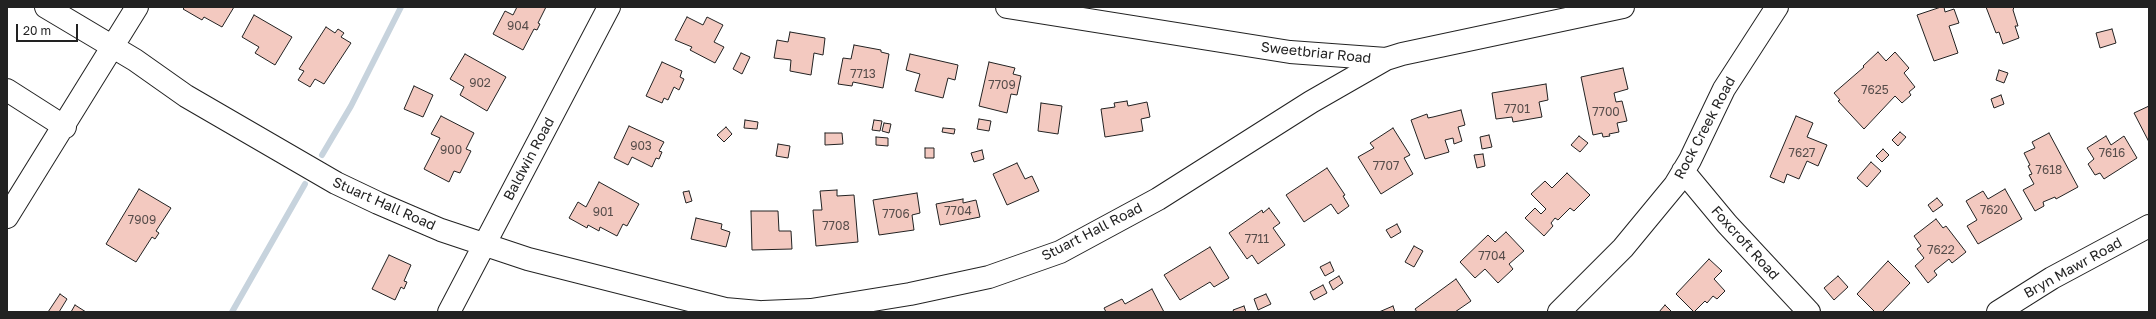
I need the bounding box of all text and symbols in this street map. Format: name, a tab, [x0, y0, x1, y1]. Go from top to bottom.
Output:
scale bar	[18, 16, 80, 42]
house number: 904	[507, 19, 529, 33]
text: 20 m	[23, 23, 51, 38]
street label: Sweetbriar Road	[1260, 39, 1372, 67]
house number: 7713	[850, 67, 876, 81]
street label: Rock Creek Road	[1671, 74, 1739, 182]
house number: 902	[469, 76, 491, 90]
house number: 7709	[988, 78, 1016, 92]
house number: 7625	[1861, 83, 1889, 97]
house number: 7701	[1504, 102, 1530, 116]
house number: 7700	[1592, 105, 1620, 119]
street label: Baldwin Road	[500, 115, 558, 203]
house number: 903	[630, 139, 652, 153]
house number: 900	[440, 143, 462, 157]
house number: 7627	[1789, 146, 1815, 160]
house number: 7616	[2099, 146, 2125, 160]
house number: 7707	[1373, 159, 1399, 173]
house number: 7618	[2036, 163, 2062, 177]
street label: Stuart Hall Road	[330, 174, 438, 234]
street label: Stuart Hall Road	[1039, 199, 1145, 265]
street label: Foxcroft Road	[1707, 203, 1783, 283]
house number: 7620	[1980, 203, 2008, 217]
house number: 7704	[944, 204, 972, 218]
house number: 901	[593, 205, 613, 219]
house number: 7706	[882, 207, 910, 221]
house number: 7909	[128, 213, 156, 227]
house number: 7708	[822, 219, 850, 233]
house number: 7711	[1245, 232, 1269, 246]
street label: Bryn Mawr Road	[2021, 234, 2125, 302]
house number: 7622	[1927, 243, 1955, 257]
house number: 7704	[1478, 249, 1506, 263]

